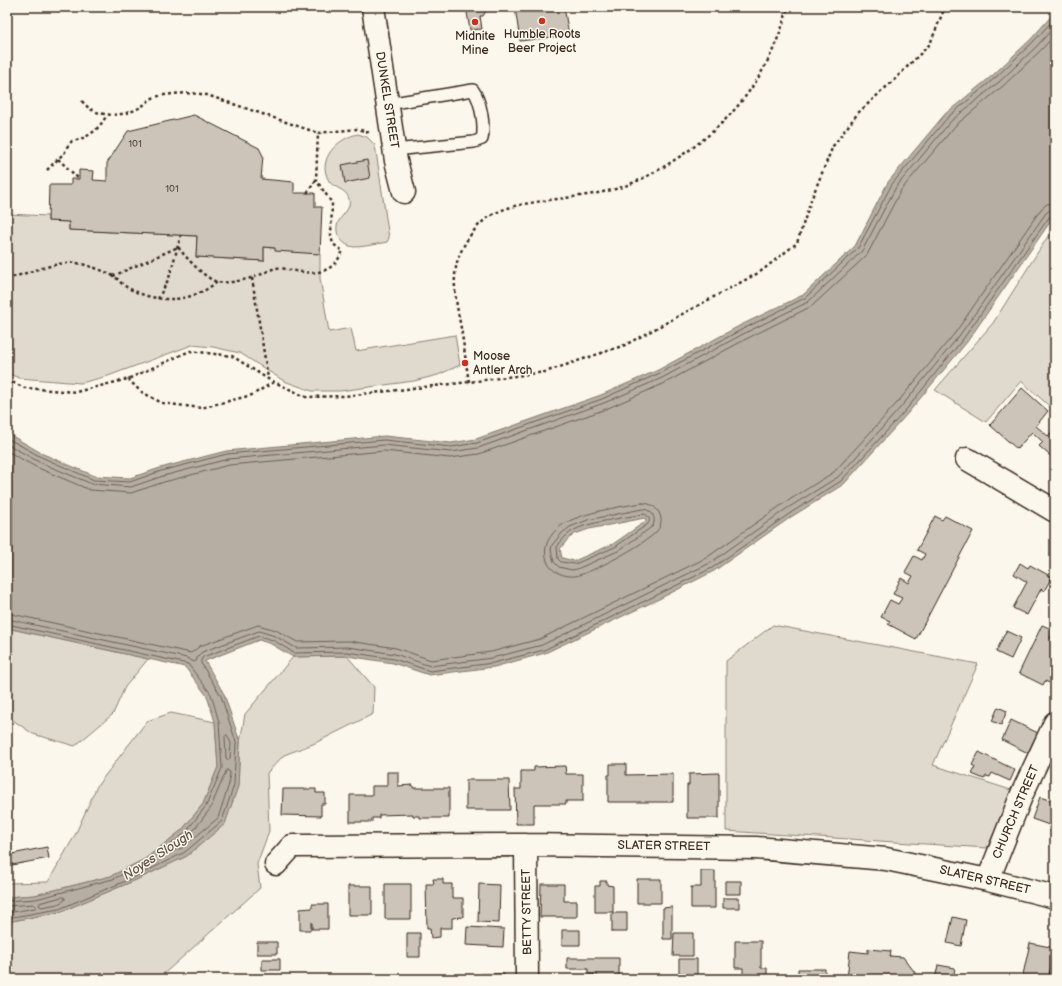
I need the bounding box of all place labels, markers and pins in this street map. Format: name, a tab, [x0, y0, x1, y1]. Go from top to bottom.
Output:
marker: Humble Roots Beer Project	[537, 16, 547, 26]
marker: Midnite Mine	[470, 17, 480, 27]
place label: Humble Roots Beer Project	[504, 27, 580, 56]
place label: Midnite Mine	[455, 29, 495, 58]
place label: Moose Antler Arch	[473, 349, 533, 378]
marker: Moose Antler Arch	[460, 358, 470, 368]

